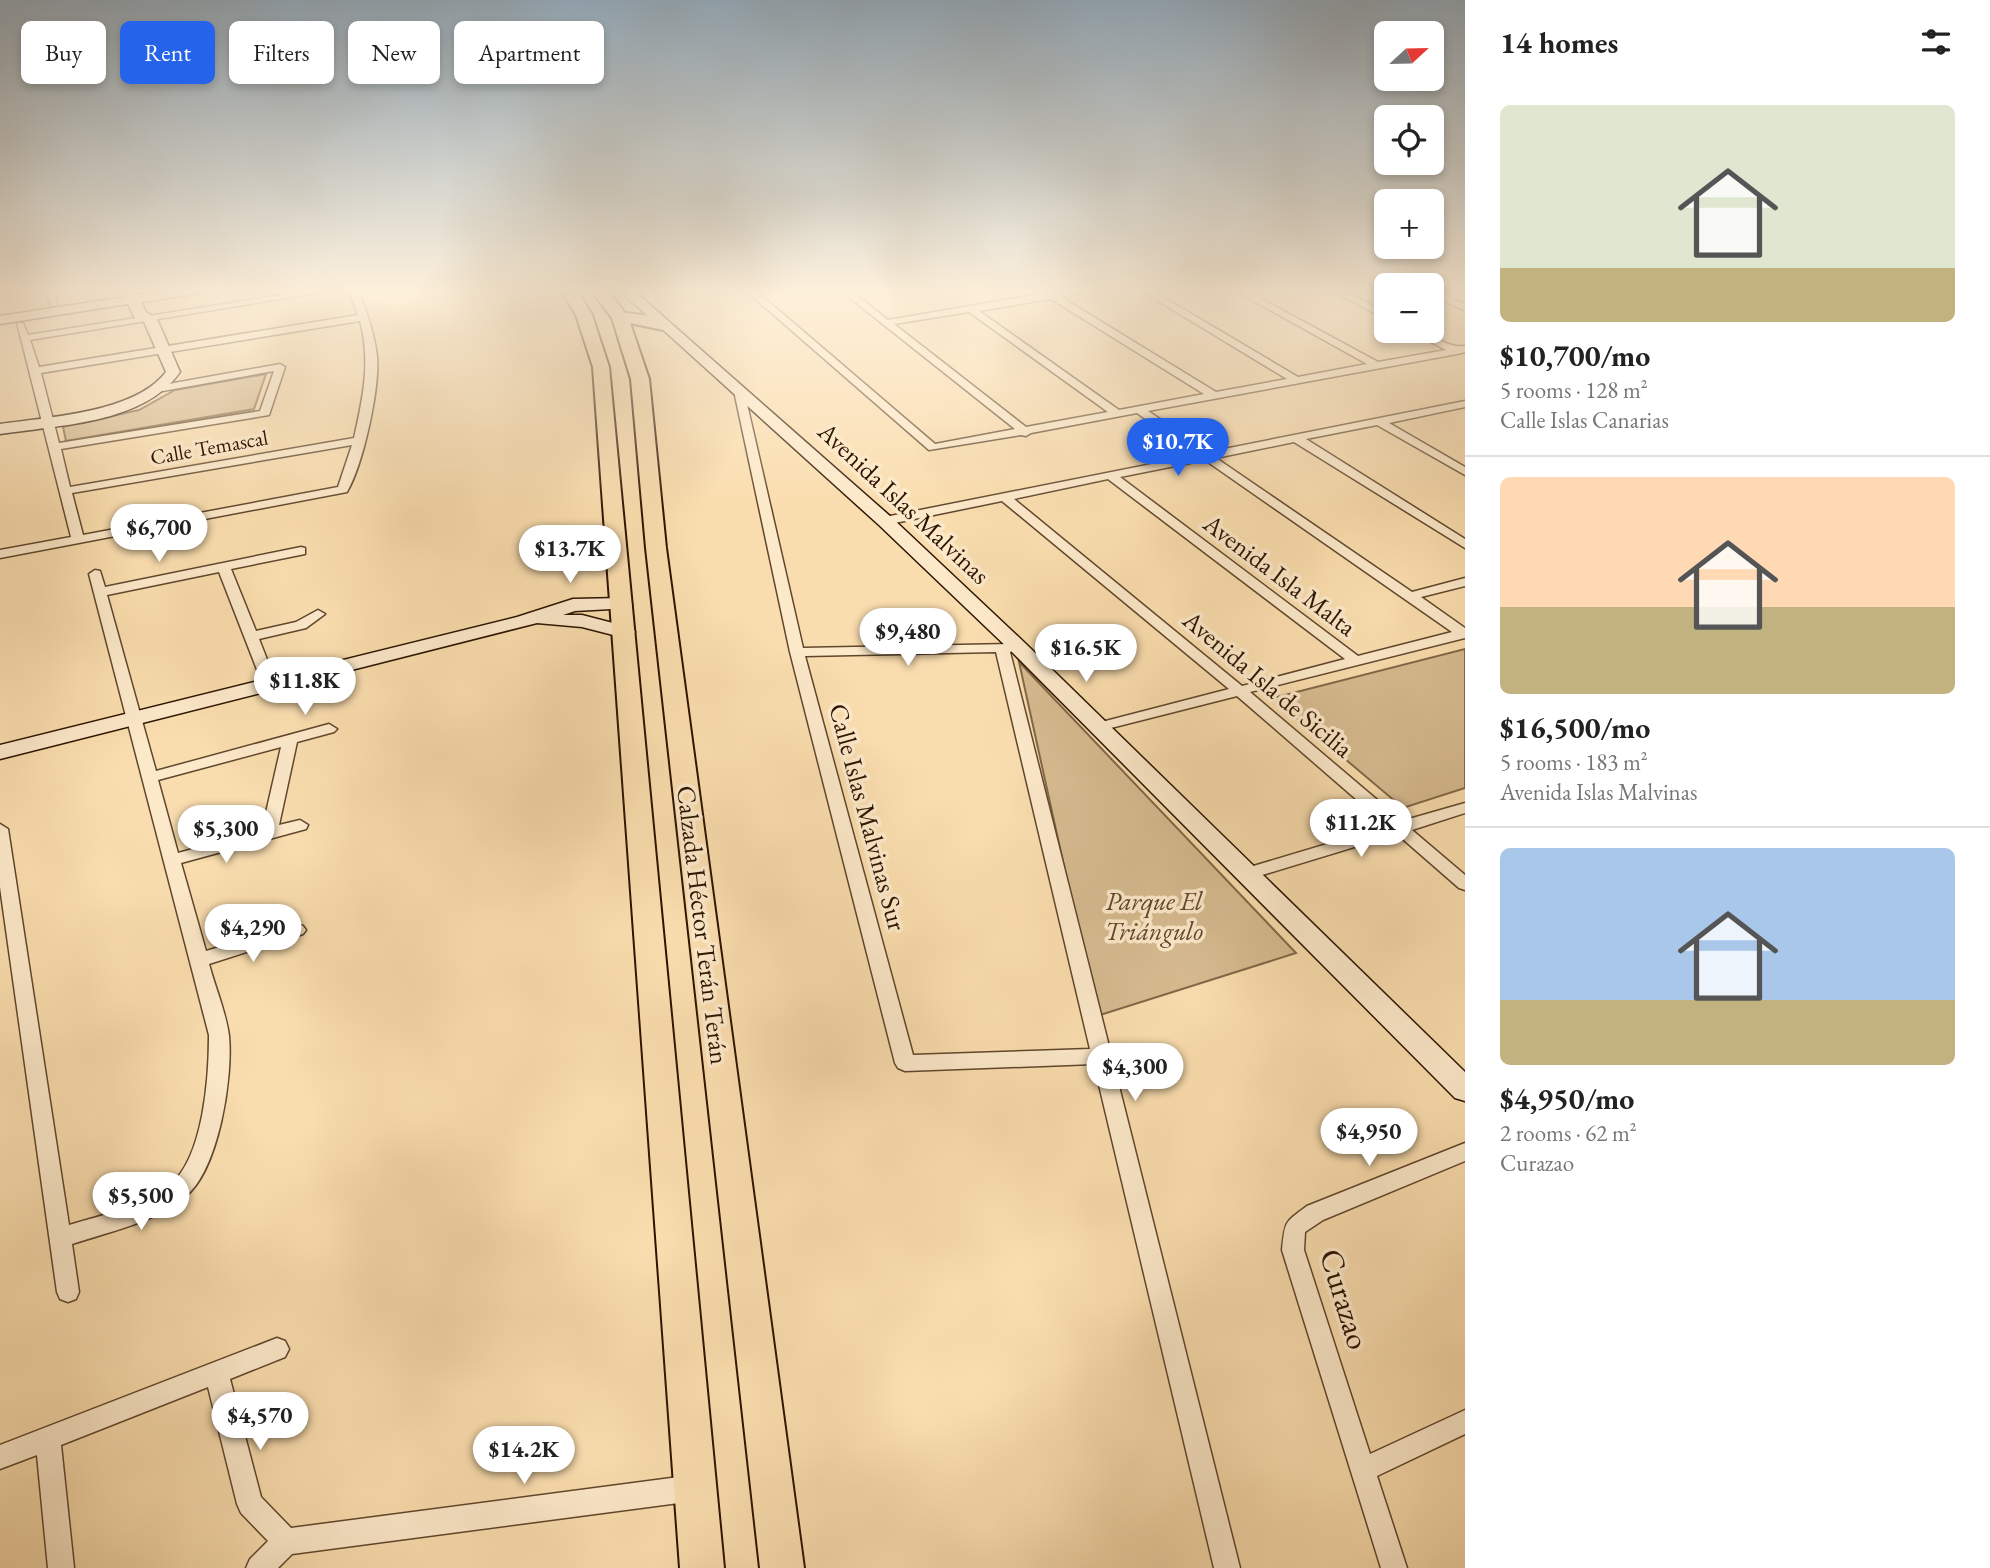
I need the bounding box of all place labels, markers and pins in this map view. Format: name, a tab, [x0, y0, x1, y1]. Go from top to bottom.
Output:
pin: $10.7K	[1121, 419, 1235, 478]
pin: $6,700	[102, 504, 216, 564]
pin: $13.7K	[513, 526, 627, 585]
pin: $9,480	[851, 608, 965, 668]
pin: $16.5K	[1029, 624, 1143, 684]
pin: $11.8K	[248, 658, 362, 717]
pin: $11.2K	[1304, 800, 1418, 859]
pin: $5,300	[169, 806, 283, 865]
pin: $4,290	[196, 904, 310, 964]
pin: $4,300	[1078, 1044, 1192, 1103]
pin: $4,950	[1312, 1108, 1426, 1168]
pin: $5,500	[84, 1172, 198, 1232]
pin: $4,570	[203, 1392, 317, 1452]
pin: $14.2K	[467, 1426, 581, 1486]

